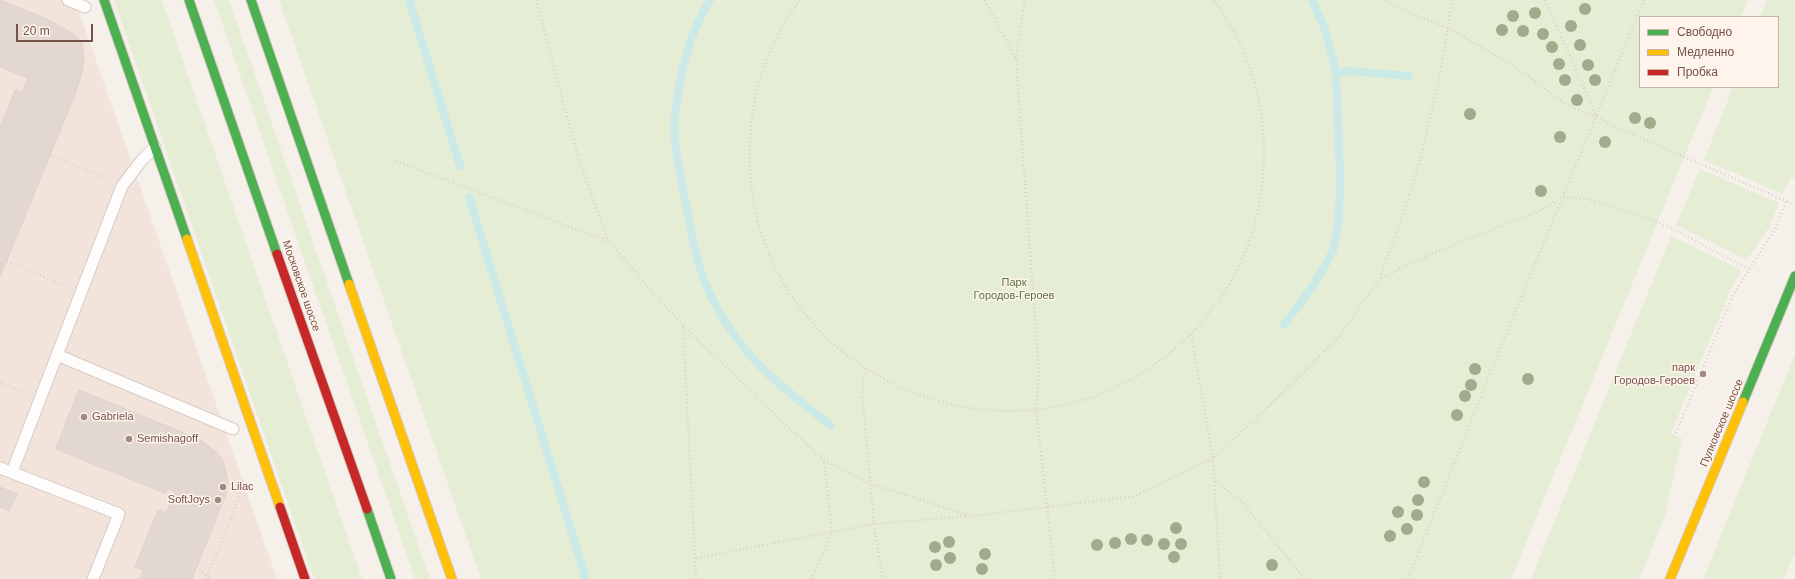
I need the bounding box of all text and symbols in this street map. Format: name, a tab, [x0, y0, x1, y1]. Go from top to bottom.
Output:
scale bar	[18, 16, 95, 42]
legend	[1639, 16, 1779, 88]
text: 20 m	[23, 24, 50, 38]
text: Свободно	[1677, 25, 1732, 39]
text: Медленно	[1677, 45, 1734, 59]
text: Пробка	[1677, 65, 1718, 79]
street label: Московское шоссе	[279, 239, 323, 333]
park label: Парк Городов-Героев	[974, 276, 1054, 302]
place label: парк Городов-Героев	[1614, 361, 1695, 387]
marker: парк Городов-Героев	[1698, 369, 1708, 379]
street label: Пулковское шоссе	[1698, 377, 1746, 469]
place label: Gabriela	[92, 410, 134, 424]
marker: Gabriela	[79, 412, 89, 422]
place label: Semishagoff	[137, 432, 198, 446]
marker: Semishagoff	[124, 434, 134, 444]
place label: Lilac	[231, 480, 254, 494]
marker: Lilac	[218, 482, 228, 492]
place label: SoftJoys	[168, 493, 210, 507]
marker: SoftJoys	[213, 495, 223, 505]

